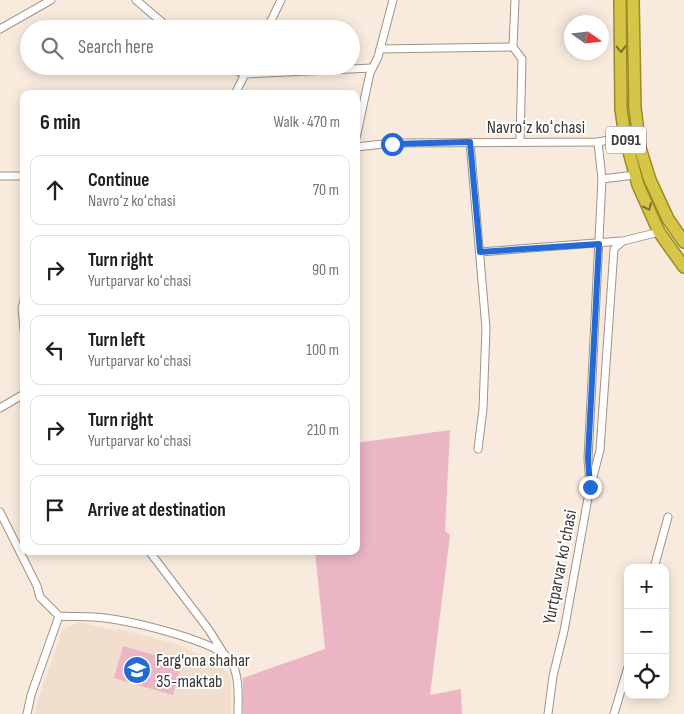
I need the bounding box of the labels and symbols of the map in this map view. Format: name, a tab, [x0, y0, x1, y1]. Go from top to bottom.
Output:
north arrow	[564, 15, 609, 60]
one-way arrow	[616, 45, 626, 53]
street label: Navroʻz koʻchasi	[487, 117, 585, 138]
road number: D091	[606, 126, 646, 154]
route start	[381, 133, 404, 156]
one-way arrow	[642, 202, 653, 211]
route end	[579, 476, 602, 499]
street label: Yurtparvar koʻchasi	[539, 508, 581, 626]
place label: Farg'ona shahar 35-maktab	[156, 650, 250, 692]
school or university icon: Farg'ona shahar 35-maktab	[122, 655, 152, 685]

